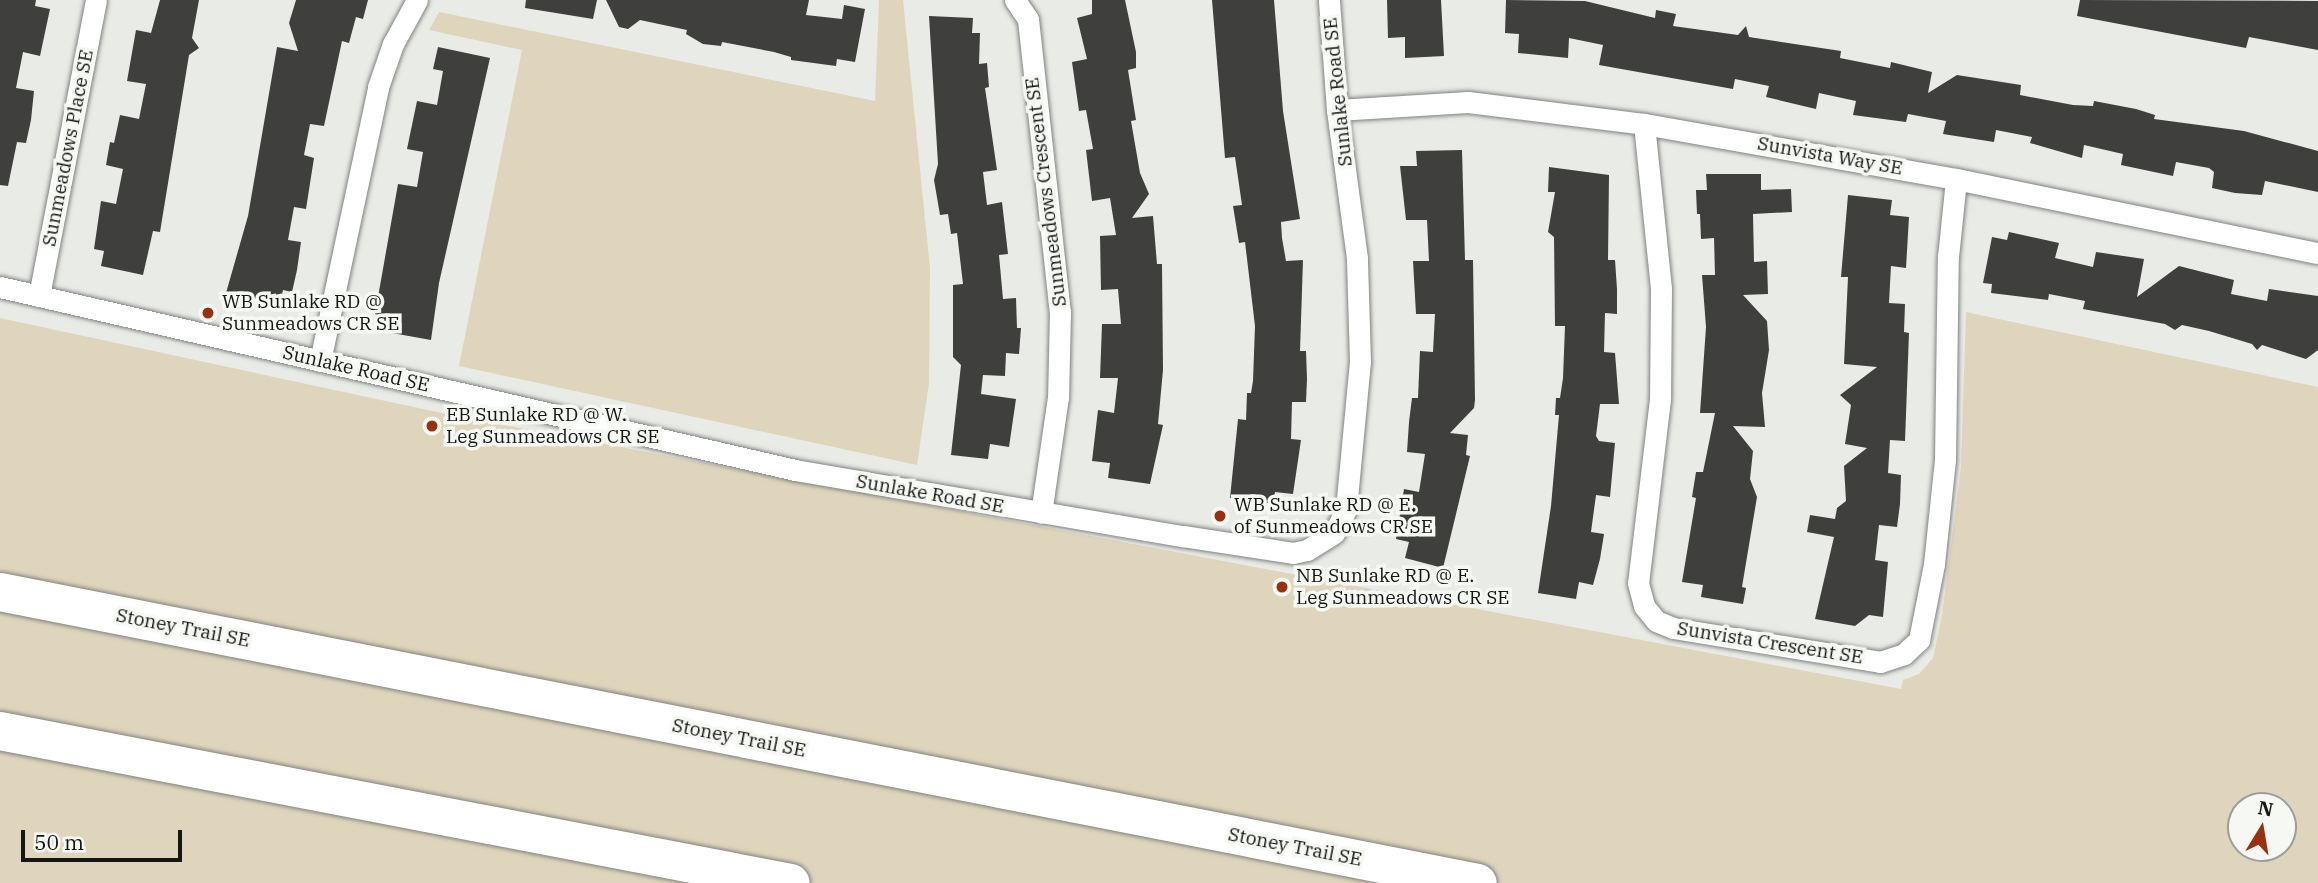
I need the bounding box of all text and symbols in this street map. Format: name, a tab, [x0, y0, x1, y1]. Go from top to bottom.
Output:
street label: Sunlake Road SE	[1319, 16, 1357, 168]
street label: Sunmeadows Place SE	[38, 48, 98, 248]
street label: Sunmeadows Crescent SE	[1021, 76, 1071, 308]
street label: Sunvista Way SE	[1756, 132, 1904, 180]
place label: WB Sunlake RD @ Sunmeadows CR SE	[222, 291, 399, 335]
marker: WB Sunlake RD @ Sunmeadows CR SE	[200, 305, 216, 321]
street label: Sunlake Road SE	[281, 341, 431, 397]
place label: EB Sunlake RD @ W. Leg Sunmeadows CR SE	[446, 404, 660, 448]
marker: EB Sunlake RD @ W. Leg Sunmeadows CR SE	[424, 418, 440, 434]
street label: Sunlake Road SE	[854, 470, 1006, 518]
place label: WB Sunlake RD @ E. of Sunmeadows CR SE	[1234, 494, 1433, 538]
marker: WB Sunlake RD @ E. of Sunmeadows CR SE	[1212, 508, 1228, 524]
place label: NB Sunlake RD @ E. Leg Sunmeadows CR SE	[1296, 565, 1510, 609]
marker: NB Sunlake RD @ E. Leg Sunmeadows CR SE	[1274, 579, 1290, 595]
street label: Stoney Trail SE	[114, 604, 252, 652]
street label: Sunvista Crescent SE	[1675, 617, 1865, 669]
street label: Stoney Trail SE	[670, 714, 808, 762]
north arrow	[2227, 792, 2297, 862]
text: N	[2256, 795, 2275, 822]
scale bar	[24, 816, 186, 860]
street label: Stoney Trail SE	[1226, 823, 1364, 871]
text: 50 m	[34, 828, 84, 856]

